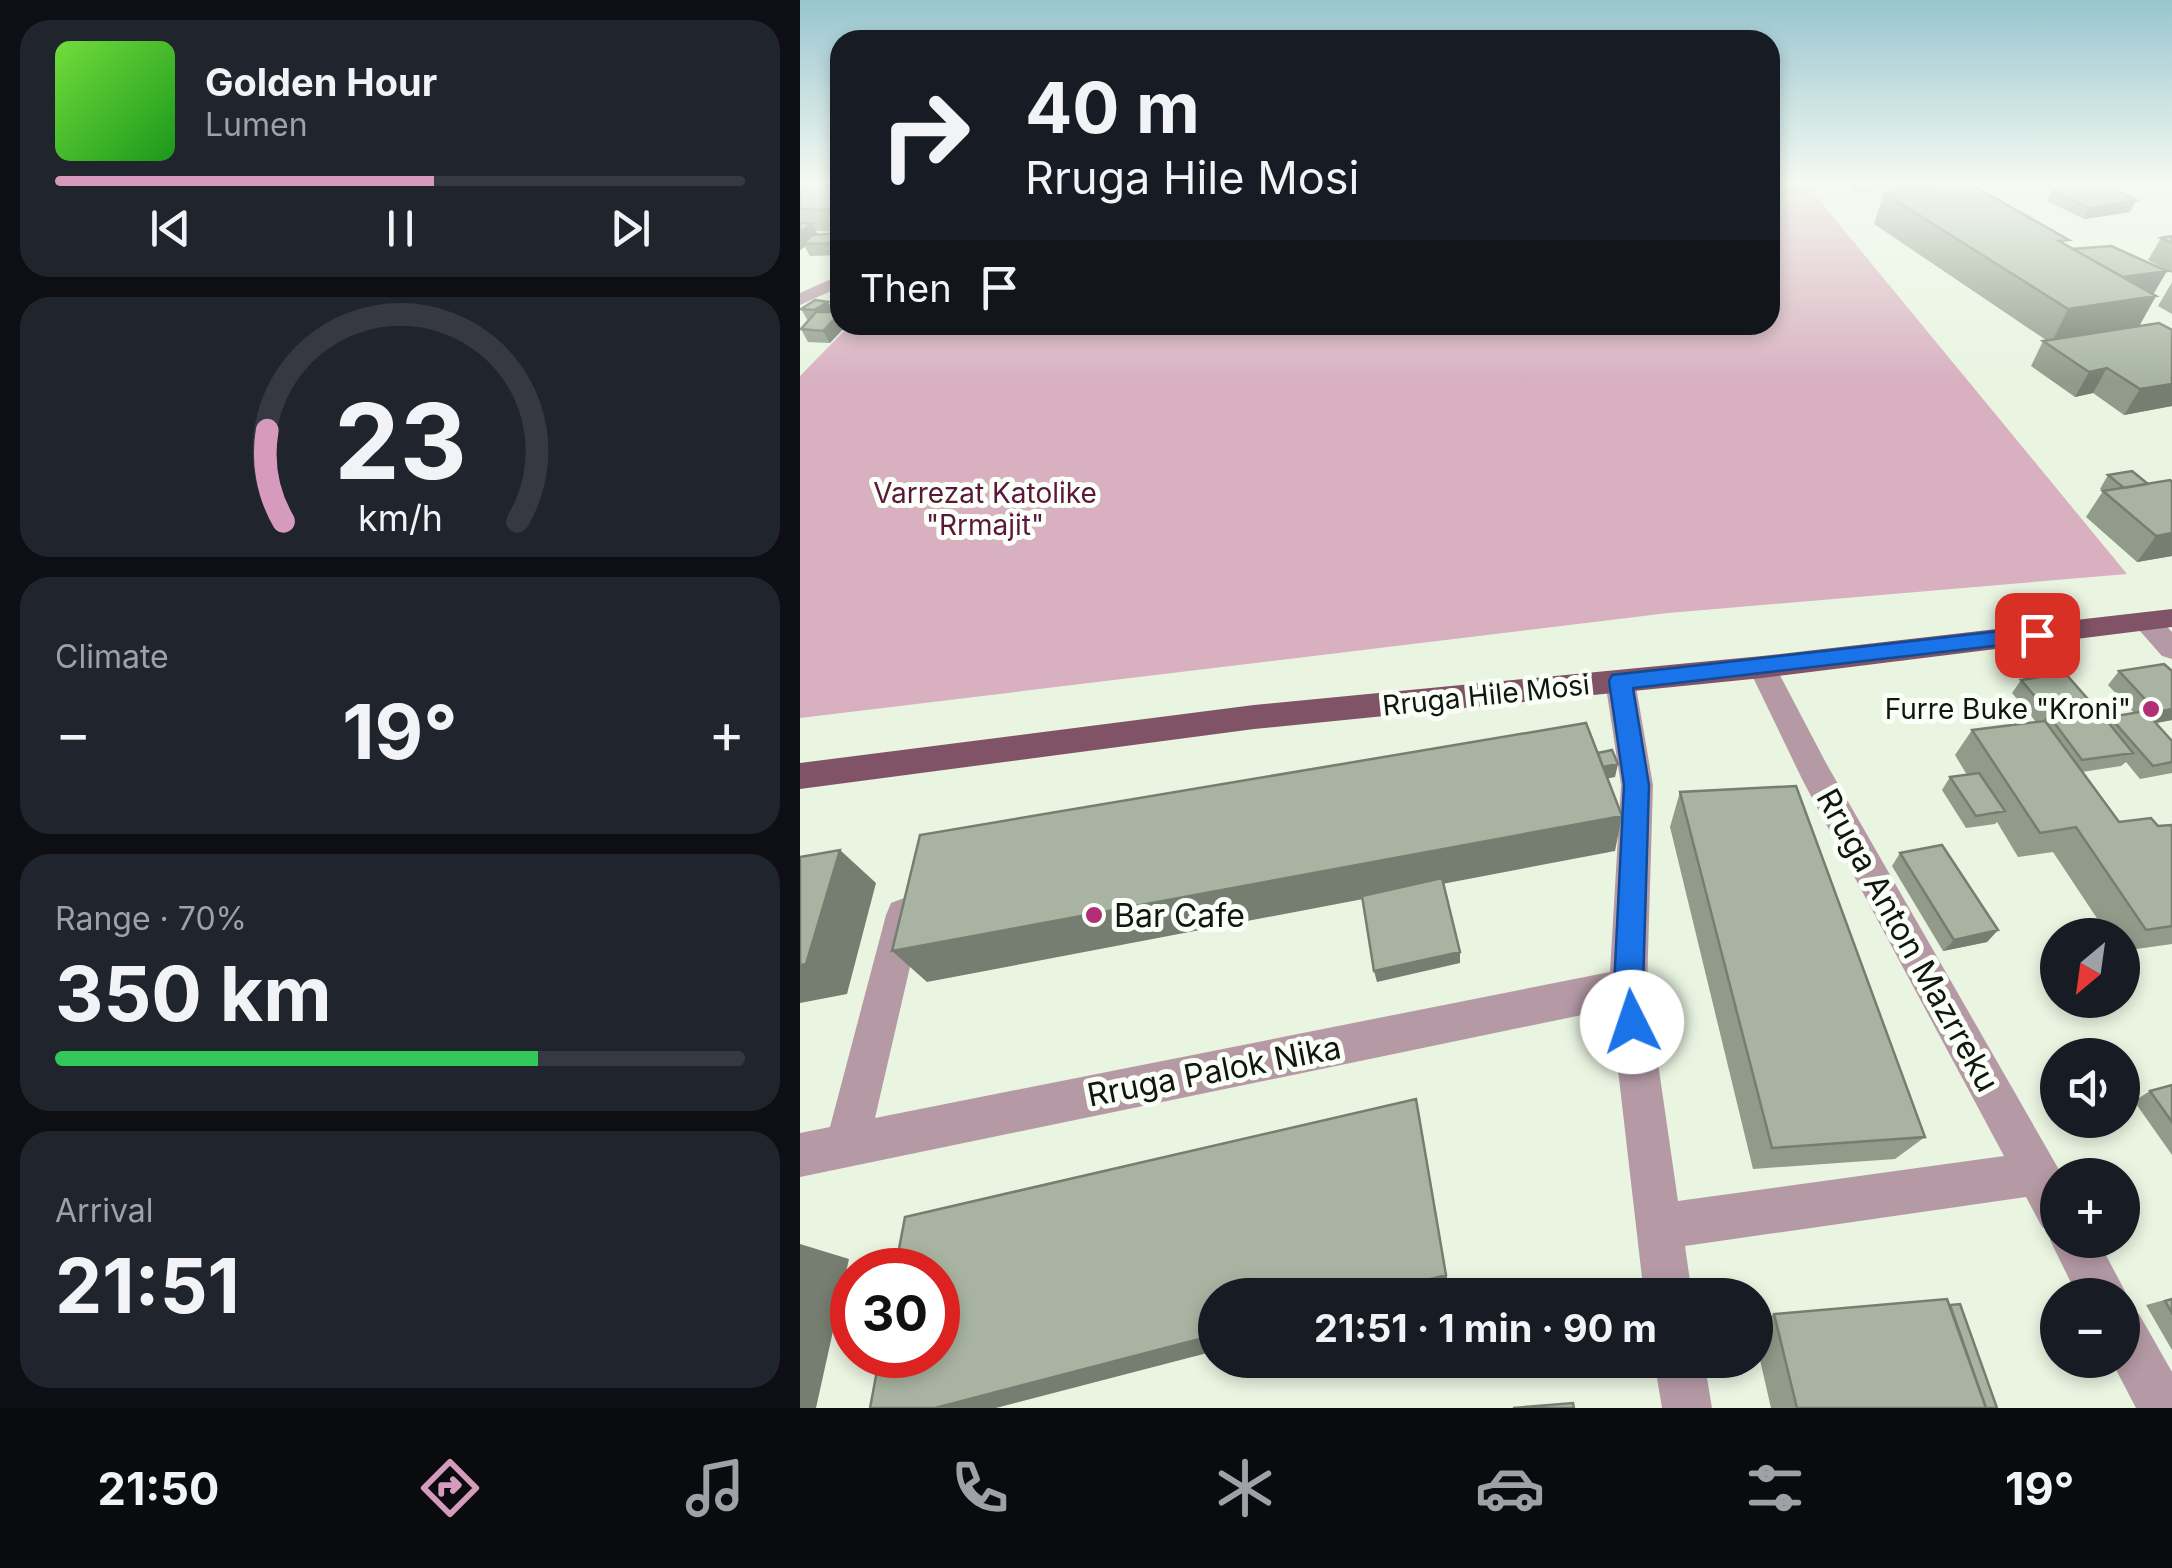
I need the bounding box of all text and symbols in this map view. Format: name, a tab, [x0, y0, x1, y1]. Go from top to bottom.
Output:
text: Golden Hour	[205, 59, 437, 105]
text: 40 m	[1025, 65, 1200, 150]
icon: right	[860, 70, 990, 200]
text: Lumen	[205, 105, 308, 144]
text: Rruga Hile Mosi	[1025, 150, 1359, 205]
icon: previous	[143, 201, 198, 256]
icon: pause	[373, 201, 428, 256]
icon: next	[603, 201, 658, 256]
icon: arrive	[972, 260, 1027, 315]
text: Then	[860, 265, 952, 311]
text: 23	[334, 378, 466, 504]
park label: Varrezat Katolike "Rrmajit"	[873, 476, 1097, 542]
text: km/h	[358, 496, 442, 540]
pin	[1995, 593, 2080, 678]
icon: arrive	[2010, 608, 2065, 663]
text: Climate	[55, 637, 169, 676]
street label: Rruga Hile Mosi	[1381, 667, 1591, 723]
text: 19°	[342, 686, 458, 777]
place label: Furre Buke "Kroni"	[1885, 692, 2131, 726]
marker: Furre Buke "Kroni"	[2140, 698, 2162, 720]
text: −	[55, 700, 91, 766]
text: +	[709, 700, 745, 766]
street label: Rruga Anton Mazrreku	[1808, 782, 2008, 1098]
place label: Bar Cafe	[1114, 896, 1245, 935]
text: Range · 70%	[55, 899, 247, 938]
marker: Bar Cafe	[1083, 904, 1105, 926]
north arrow	[2040, 918, 2140, 1018]
map controls	[2040, 918, 2140, 1378]
text: 350 km	[55, 948, 332, 1039]
position arrow	[1580, 970, 1684, 1074]
street label: Rruga Palok Nika	[1084, 1027, 1344, 1115]
button: sound	[2040, 1038, 2140, 1138]
button: +	[2040, 1158, 2140, 1258]
text: Arrival	[55, 1191, 153, 1230]
text: 21:51	[55, 1240, 240, 1331]
speed limit sign: 30	[830, 1248, 960, 1378]
button: −	[2040, 1278, 2140, 1378]
text: 21:51 · 1 min · 90 m	[1314, 1305, 1657, 1351]
icon: directions	[415, 1453, 485, 1523]
icon: music	[680, 1453, 750, 1523]
icon: phone	[945, 1453, 1015, 1523]
icon: climate	[1210, 1453, 1280, 1523]
icon: car	[1475, 1453, 1545, 1523]
icon: filters	[1740, 1453, 1810, 1523]
text: 21:50	[98, 1461, 219, 1516]
text: 19°	[2005, 1461, 2074, 1516]

